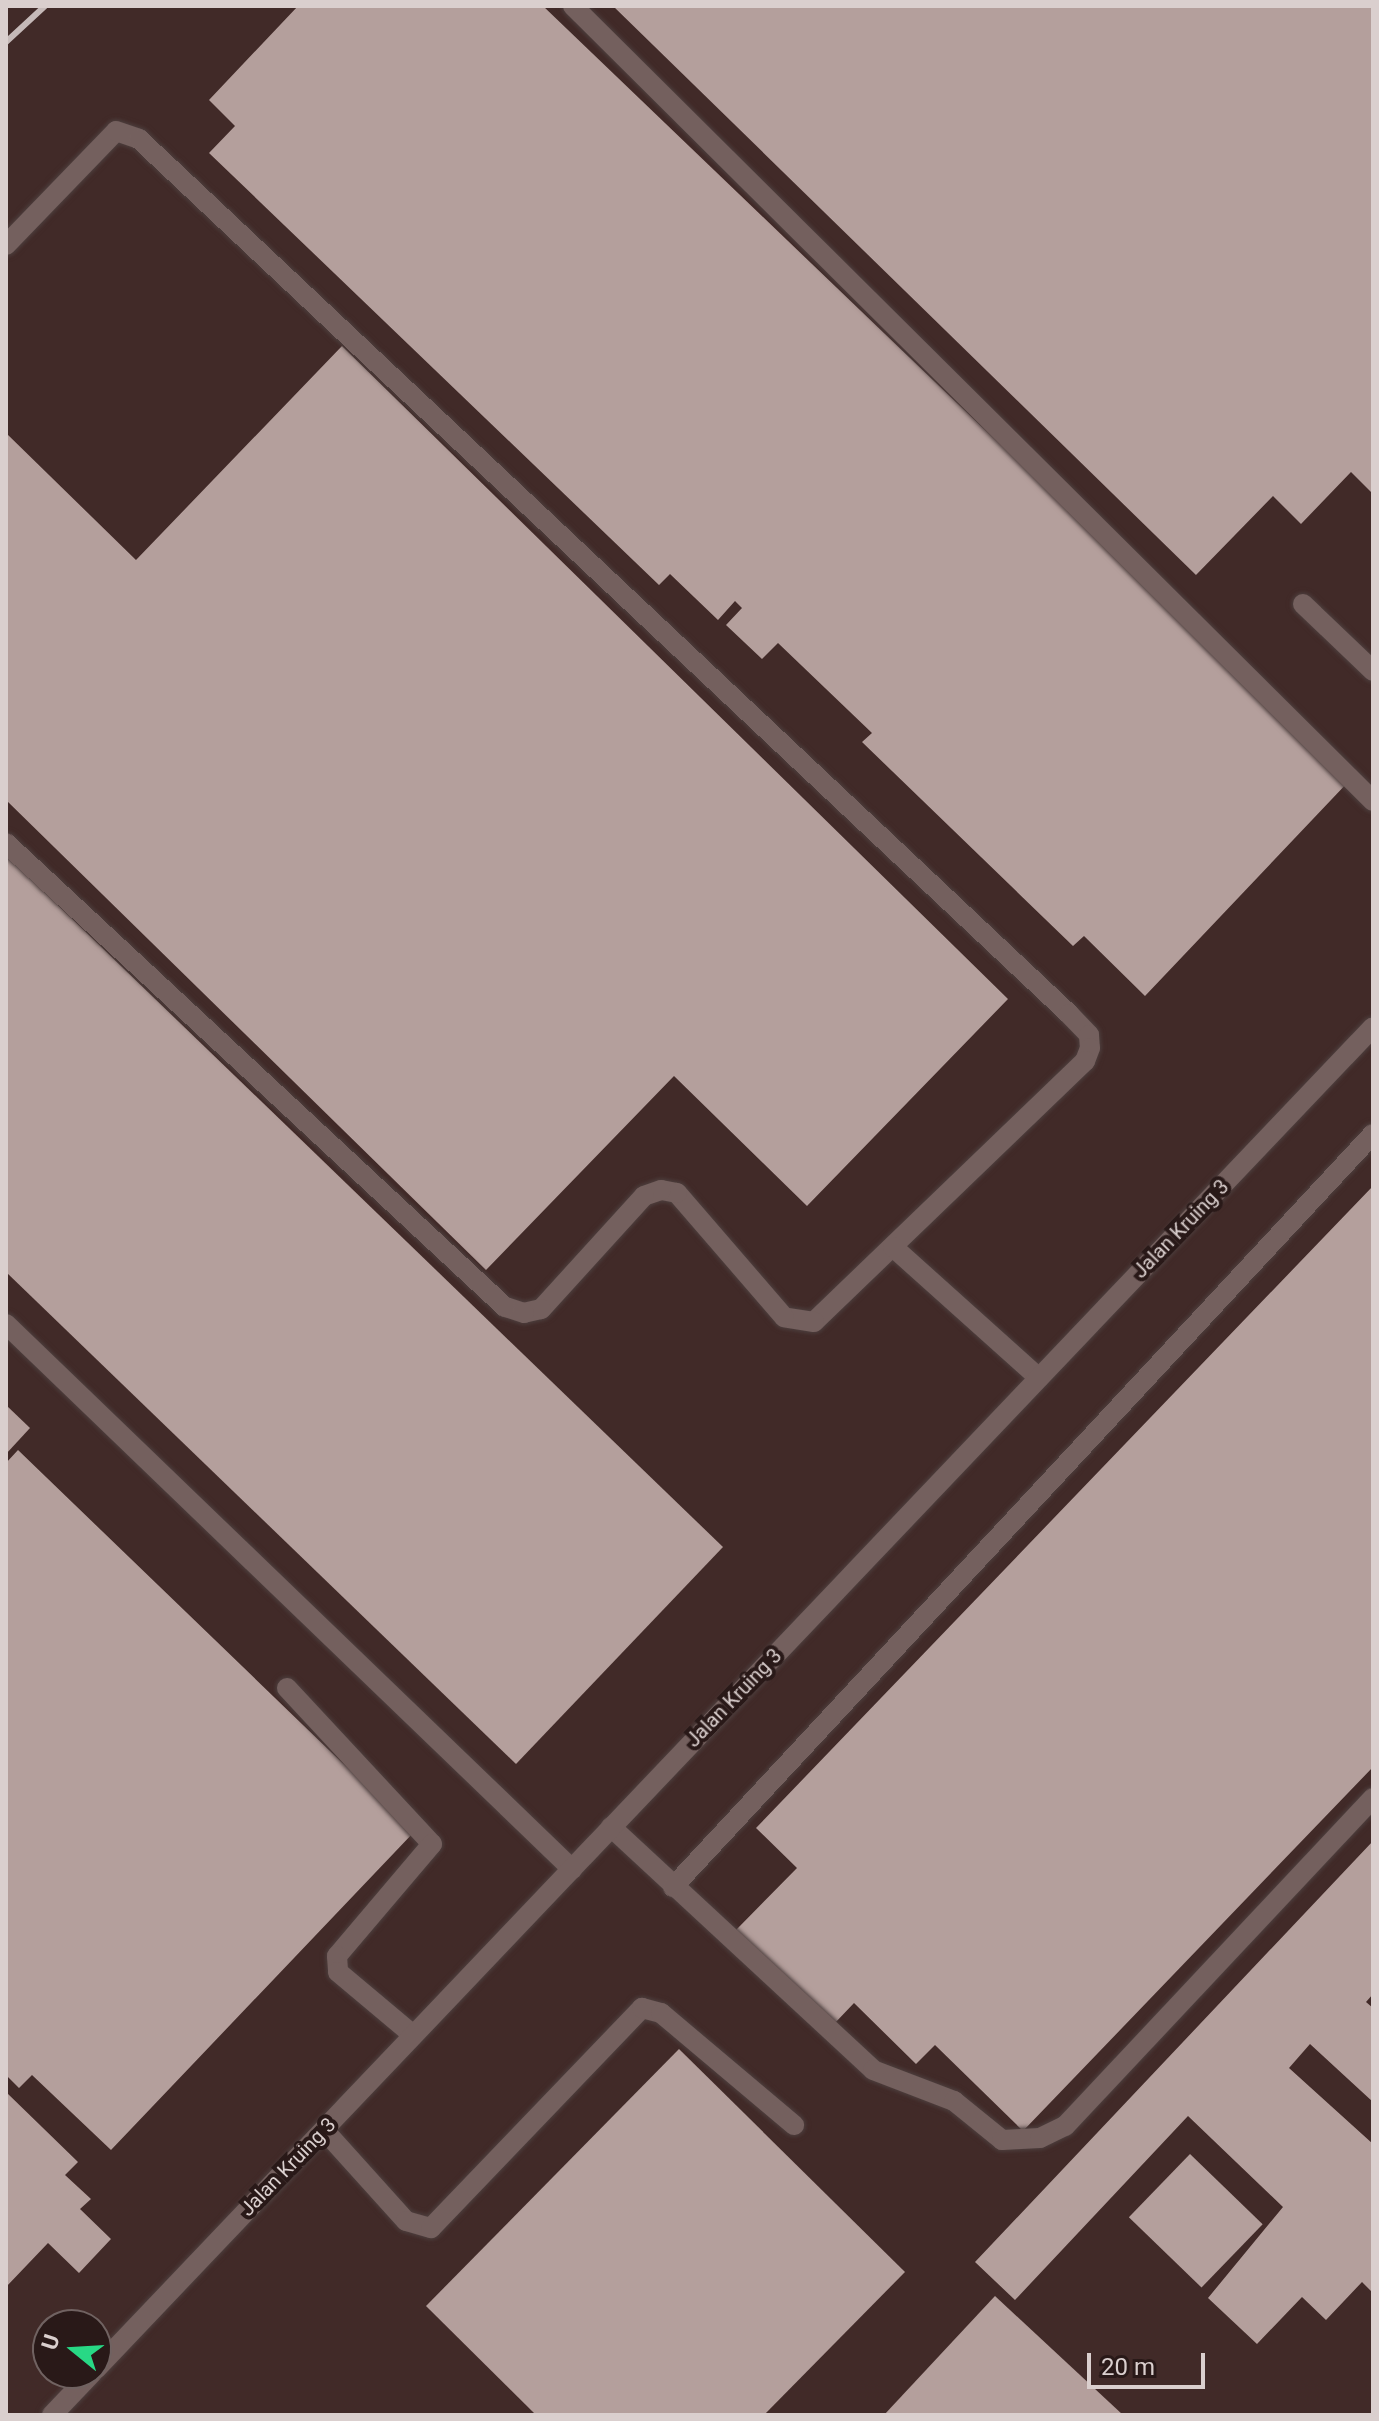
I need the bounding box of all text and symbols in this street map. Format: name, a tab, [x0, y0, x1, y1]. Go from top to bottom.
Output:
street label: Jalan Kruing 3	[1128, 1175, 1234, 1283]
street label: Jalan Kruing 3	[681, 1644, 787, 1752]
street label: Jalan Kruing 3	[235, 2113, 341, 2221]
north arrow	[32, 2309, 112, 2389]
text: U	[36, 2331, 65, 2353]
scale bar	[1091, 2337, 1209, 2387]
text: 20 m	[1101, 2353, 1155, 2381]

